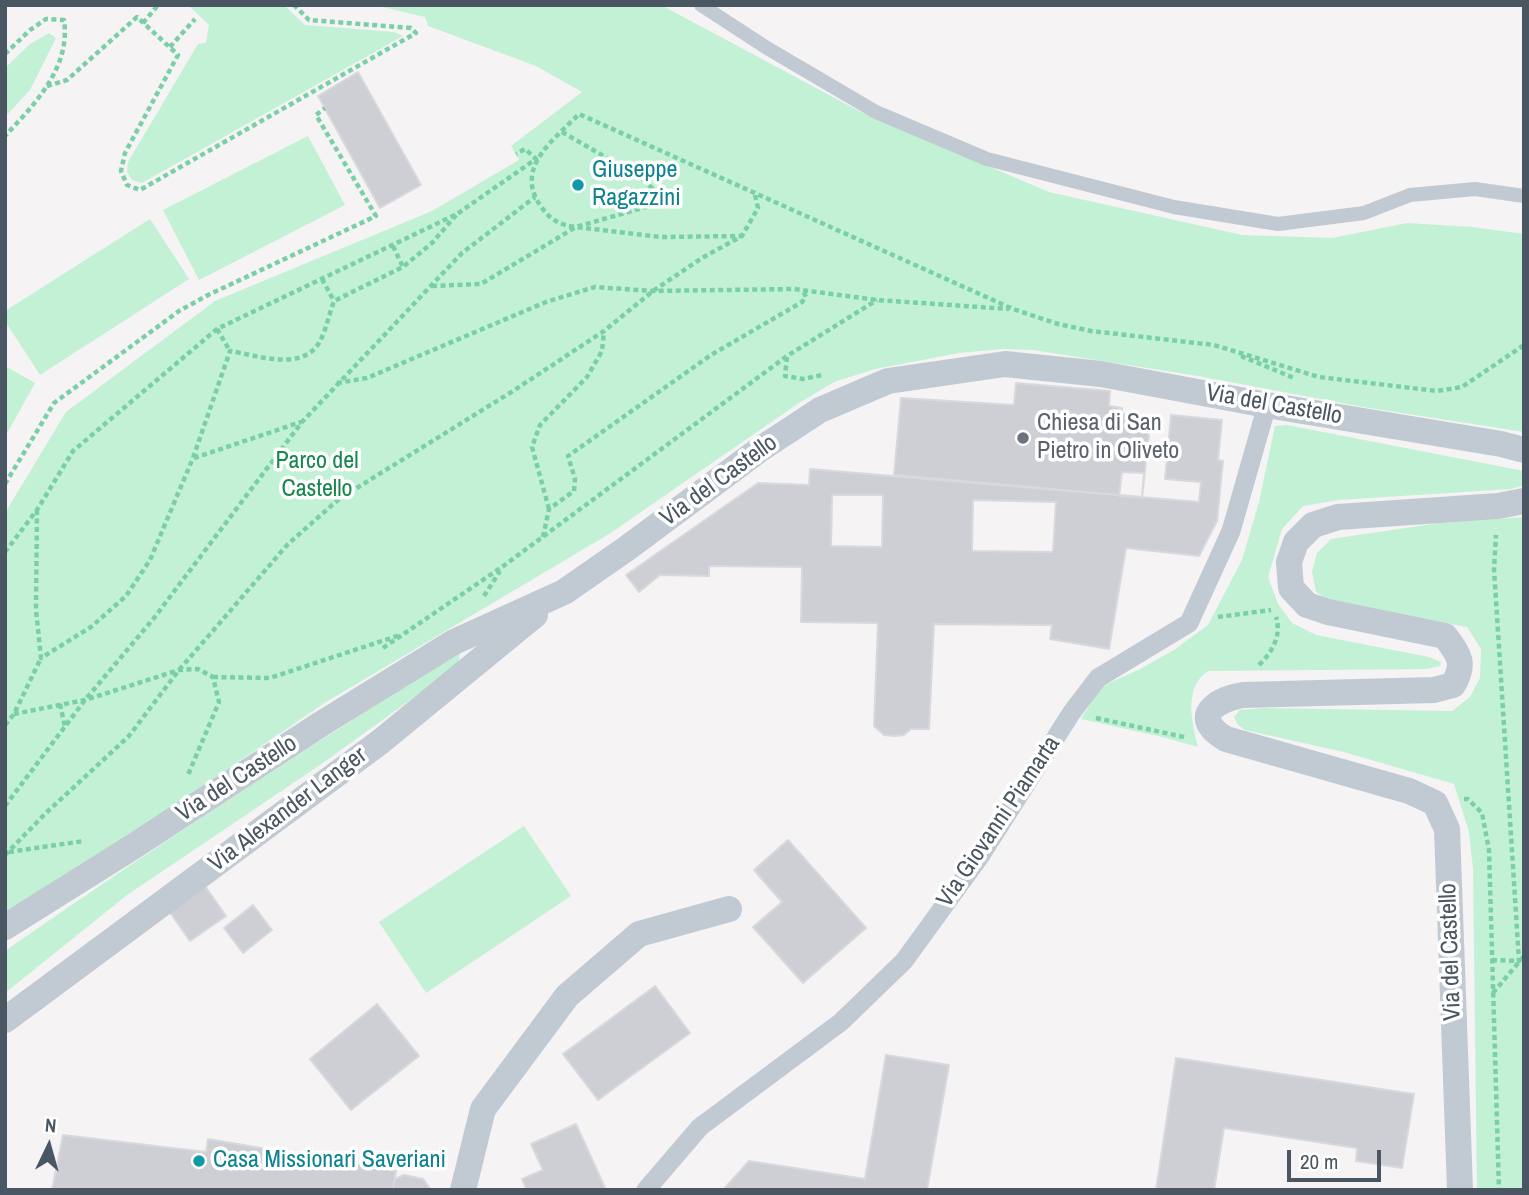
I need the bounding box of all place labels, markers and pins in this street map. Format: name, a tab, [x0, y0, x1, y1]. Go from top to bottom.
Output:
place label: Giuseppe Ragazzini	[592, 157, 681, 213]
marker: Giuseppe Ragazzini	[570, 177, 586, 193]
place label: Chiesa di San Pietro in Oliveto	[1037, 410, 1179, 466]
marker: Chiesa di San Pietro in Oliveto	[1015, 430, 1031, 446]
place label: Casa Missionari Saveriani	[213, 1147, 446, 1175]
marker: Casa Missionari Saveriani	[191, 1153, 207, 1169]

